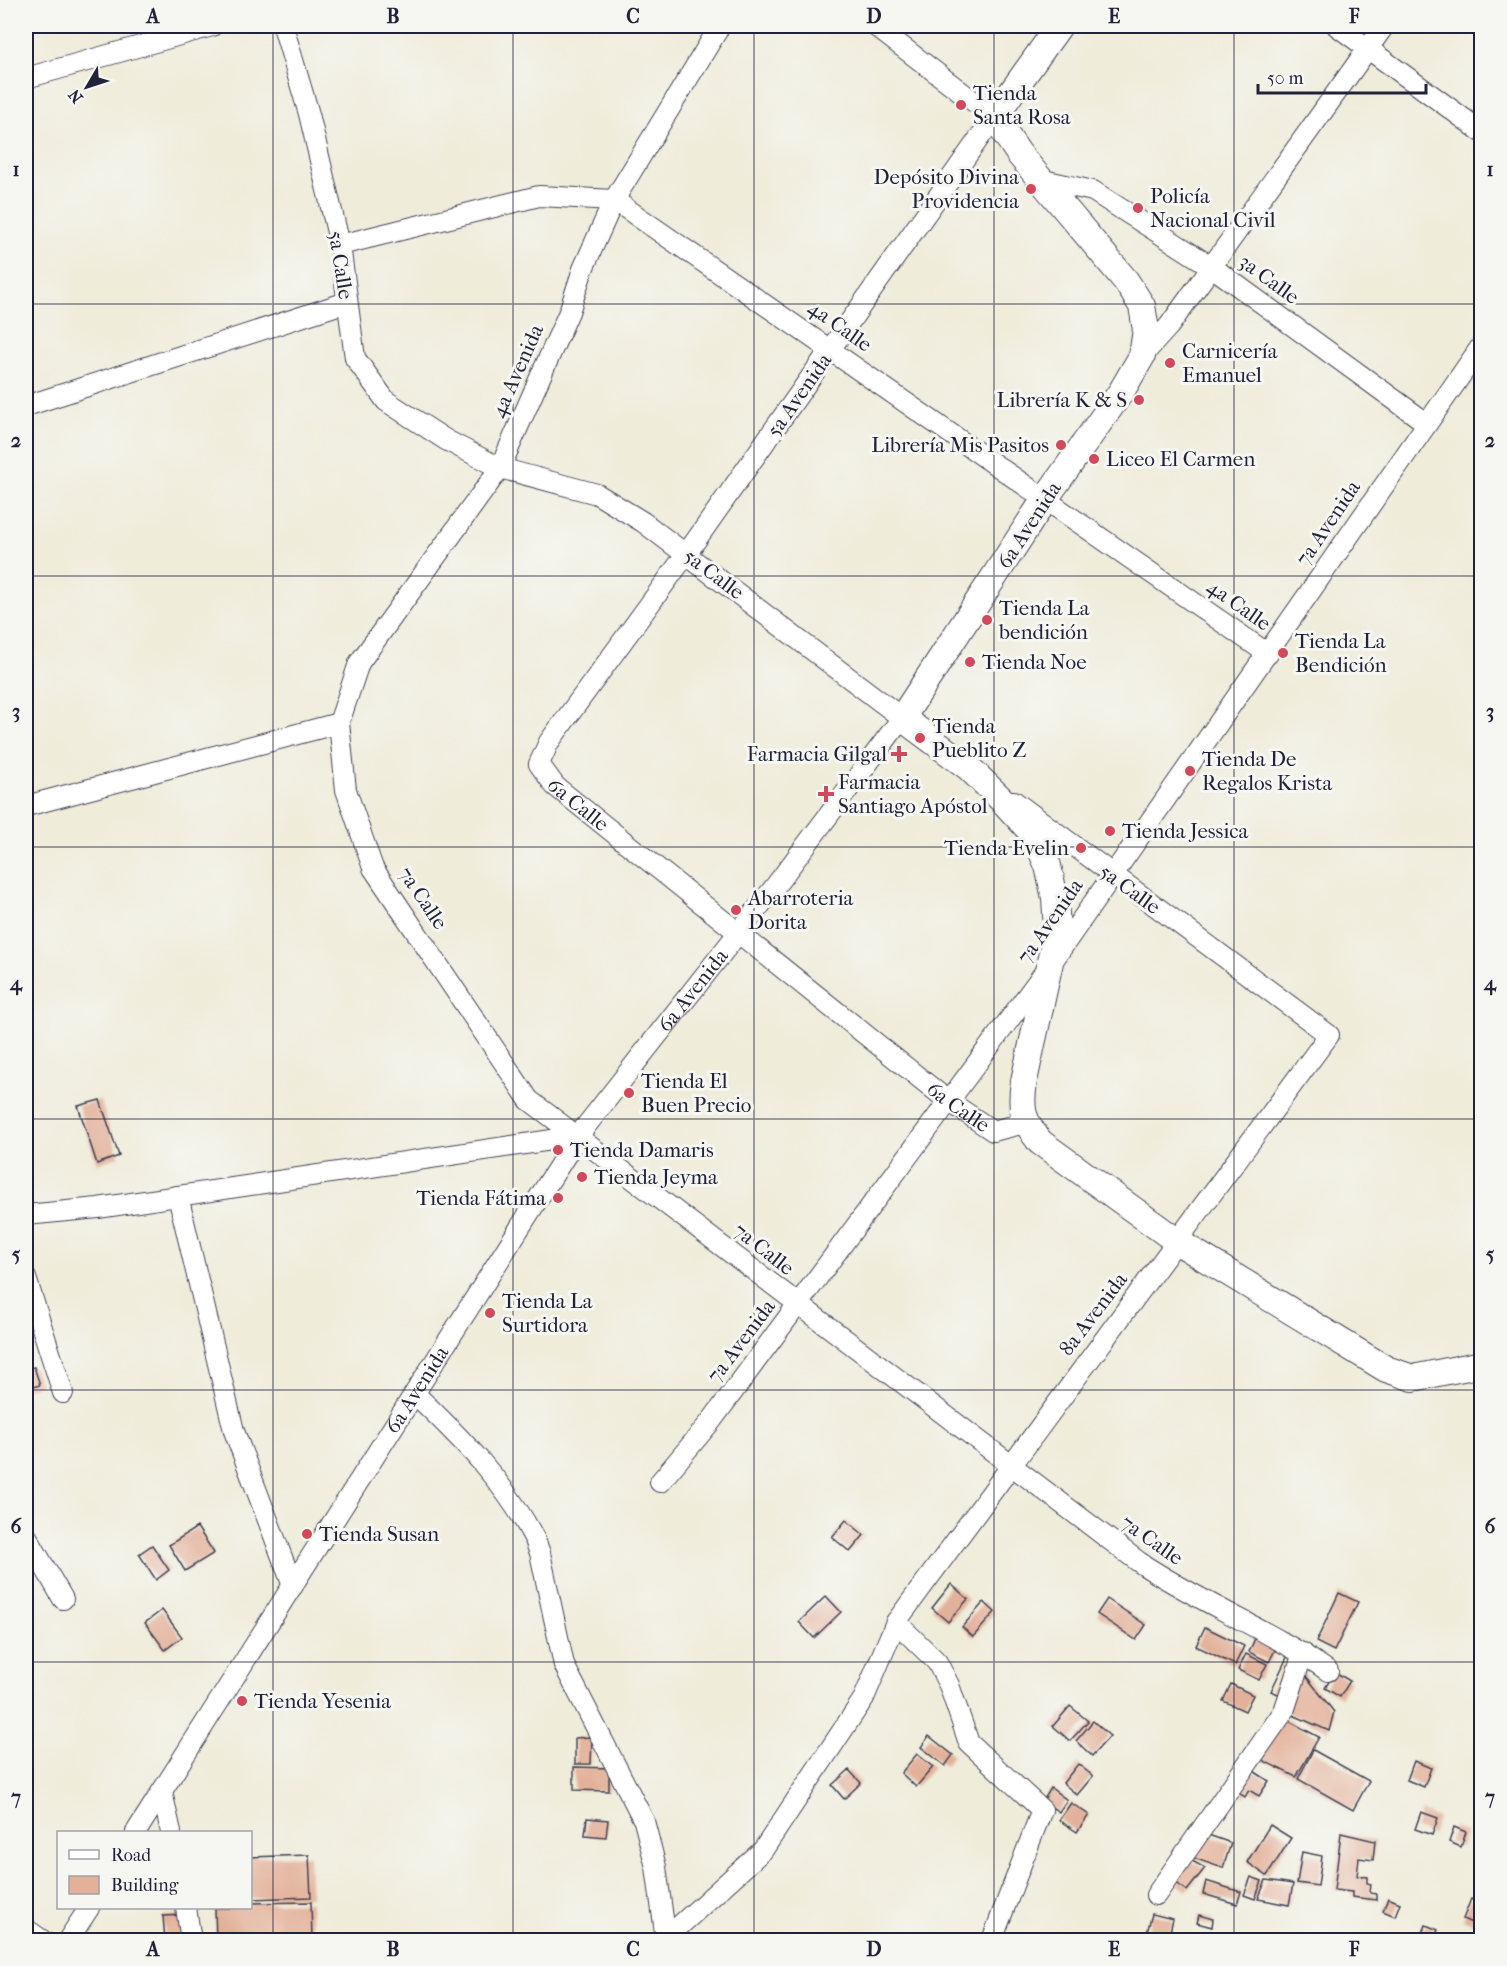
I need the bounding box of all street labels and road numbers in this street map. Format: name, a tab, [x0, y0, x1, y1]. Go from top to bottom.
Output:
street label: 5a Calle	[324, 229, 358, 301]
street label: 3a Calle	[1234, 249, 1304, 309]
street label: 4a Calle	[803, 295, 877, 357]
street label: 4a Avenida	[486, 320, 548, 421]
street label: 5a Avenida	[762, 348, 837, 441]
street label: 7a Avenida	[1291, 476, 1365, 570]
street label: 6a Avenida	[992, 477, 1066, 573]
street label: 5a Calle	[679, 544, 749, 604]
street label: 4a Calle	[1202, 574, 1276, 636]
street label: 6a Calle	[542, 774, 613, 836]
street label: 5a Calle	[1095, 859, 1165, 919]
street label: 7a Calle	[393, 862, 453, 934]
street label: 7a Avenida	[1012, 874, 1088, 968]
street label: 6a Avenida	[653, 944, 733, 1037]
street label: 6a Calle	[922, 1077, 994, 1137]
street label: 7a Calle	[729, 1218, 799, 1280]
street label: 8a Avenida	[1054, 1267, 1132, 1360]
street label: 7a Avenida	[702, 1295, 780, 1387]
street label: 6a Avenida	[380, 1341, 454, 1438]
street label: 7a Calle	[1116, 1510, 1188, 1570]

